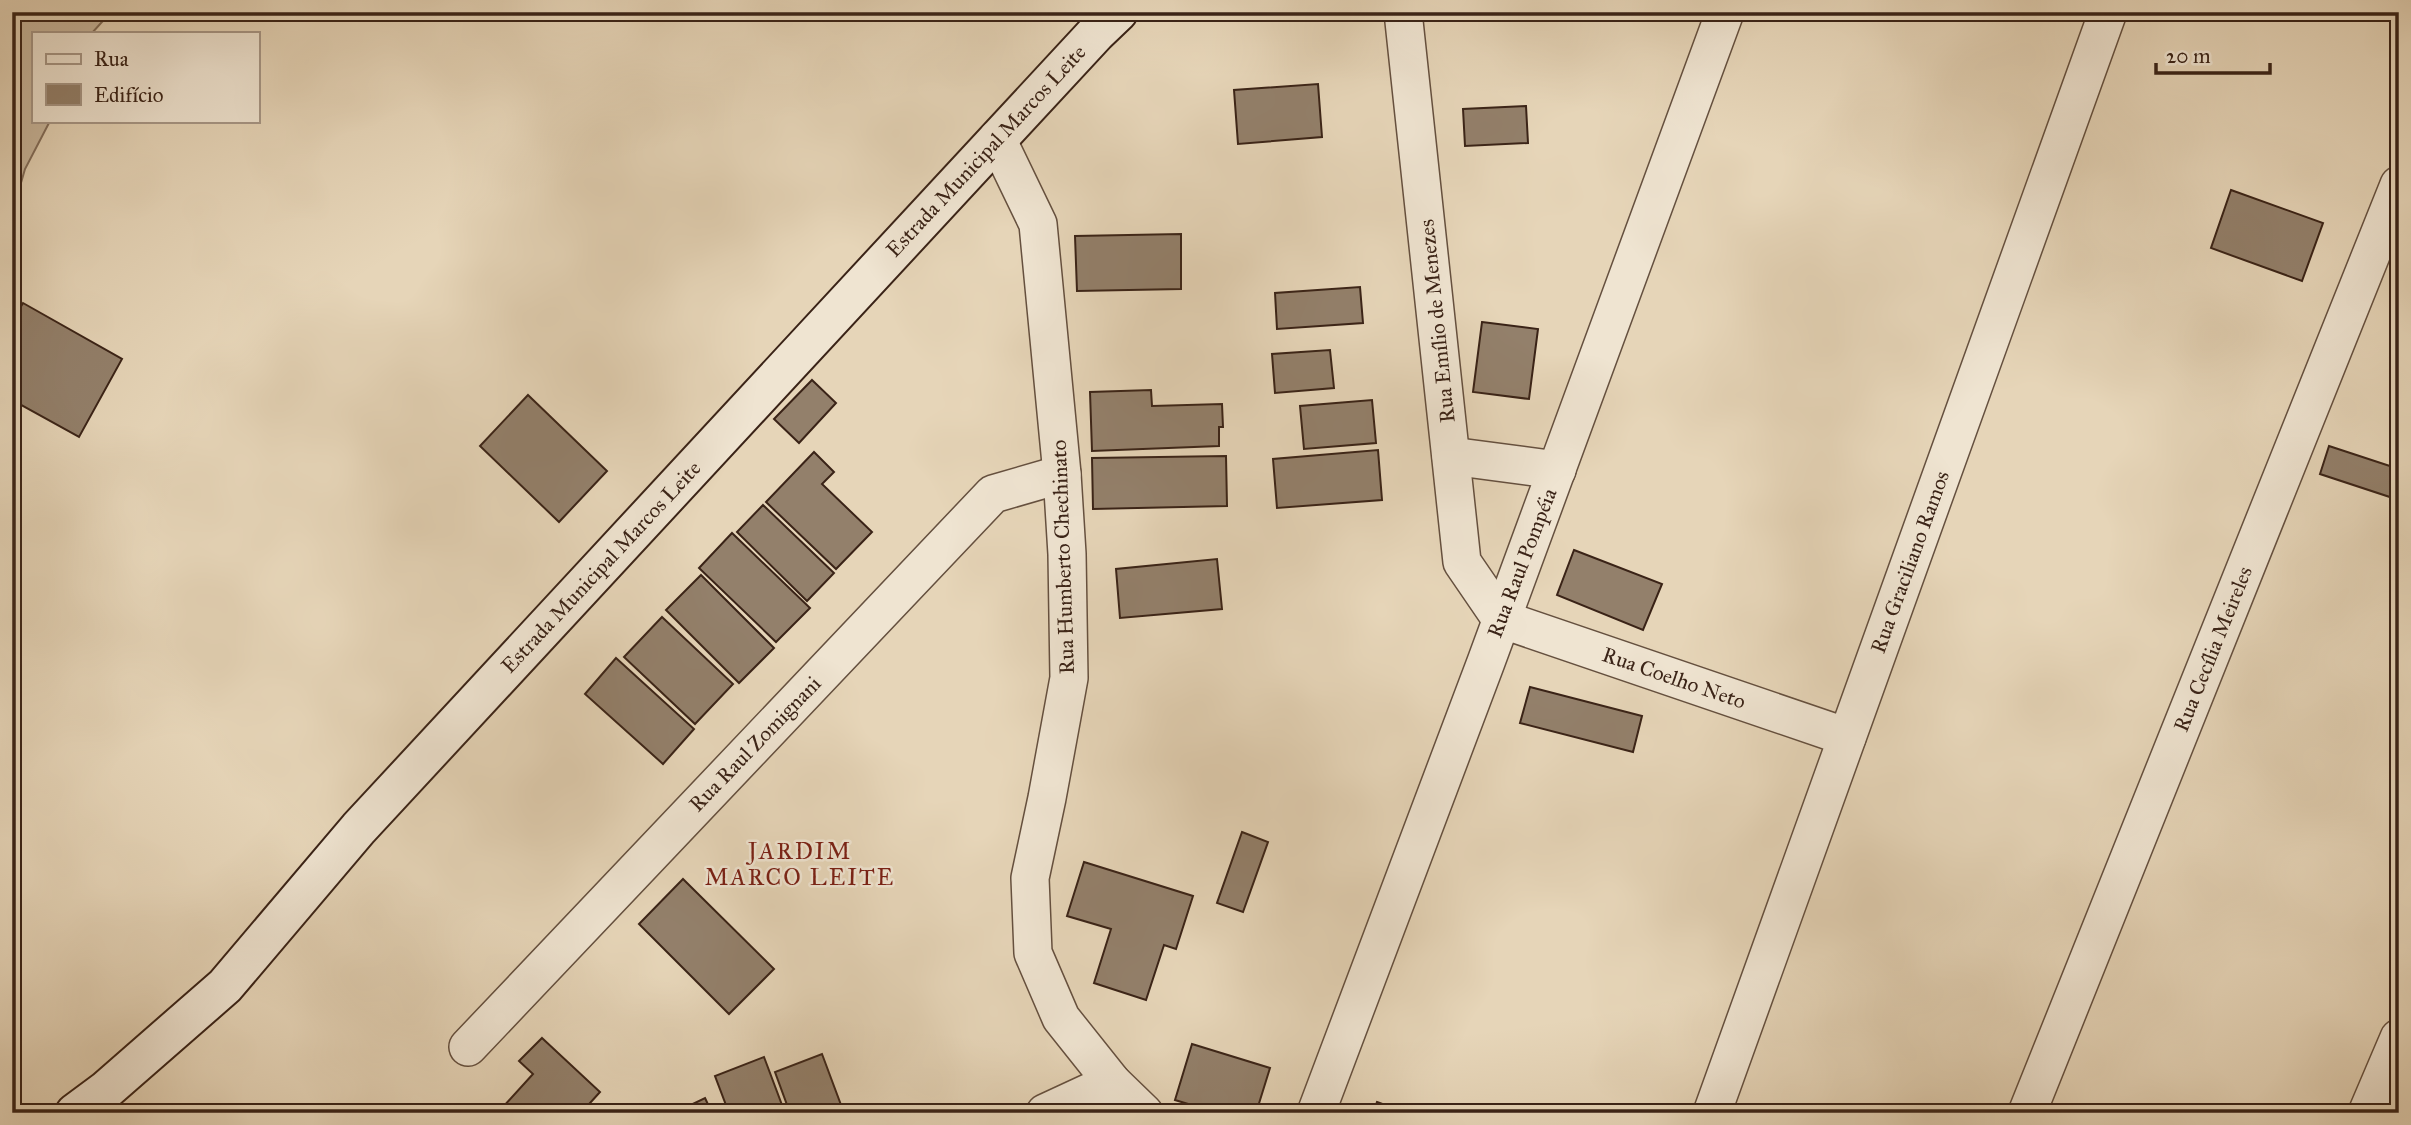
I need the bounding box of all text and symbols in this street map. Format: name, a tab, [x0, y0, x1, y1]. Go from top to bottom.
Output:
legend	[32, 32, 259, 122]
scale bar	[2156, 32, 2269, 76]
street label: Estrada Municipal Marcos Leite	[881, 39, 1091, 263]
text: 20 m	[2166, 43, 2211, 69]
text: Rua	[94, 46, 129, 72]
text: Edifício	[94, 82, 164, 108]
street label: Rua Emílio de Menezes	[1413, 218, 1461, 424]
street label: Rua Humberto Chechinato	[1046, 439, 1080, 675]
street label: Estrada Municipal Marcos Leite	[496, 455, 706, 679]
street label: Rua Graciliano Ramos	[1865, 467, 1955, 657]
street label: Rua Raul Pompéia	[1482, 484, 1562, 641]
street label: Rua Cecília Meireles	[2168, 562, 2258, 736]
street label: Rua Coelho Neto	[1599, 641, 1749, 715]
street label: Rua Raul Zomignani	[684, 671, 827, 817]
district label: JARDIM MARCO LEITE	[705, 837, 895, 891]

